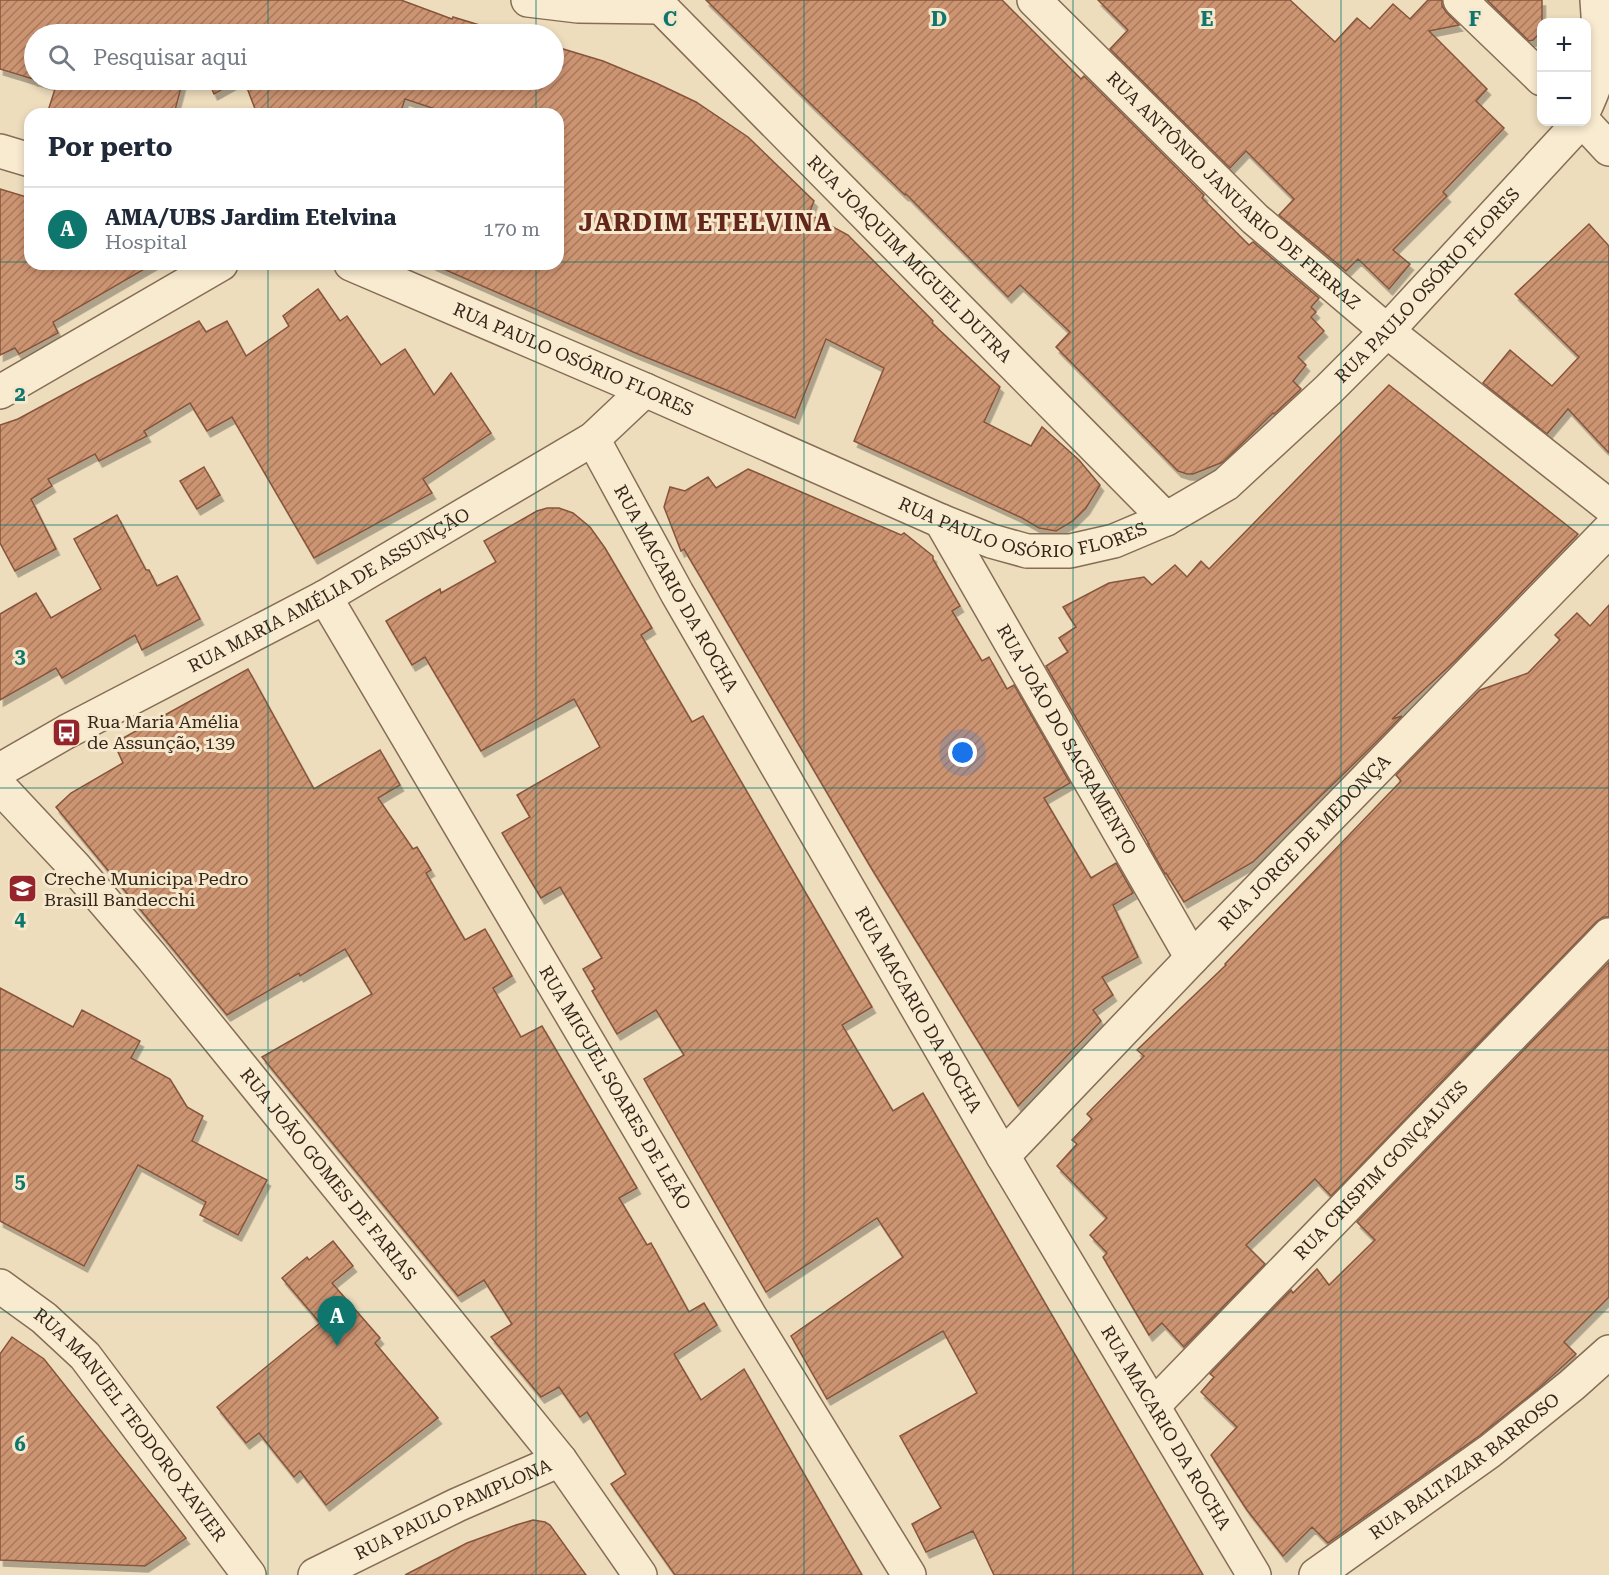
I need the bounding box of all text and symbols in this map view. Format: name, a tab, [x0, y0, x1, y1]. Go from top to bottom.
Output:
text: C	[663, 7, 677, 31]
text: D	[931, 7, 947, 31]
text: E	[1201, 7, 1214, 31]
text: F	[1469, 7, 1481, 31]
map controls	[1537, 18, 1591, 126]
button: +	[1537, 18, 1591, 72]
search box	[24, 24, 564, 90]
icon: search	[45, 41, 78, 74]
text: Pesquisar aqui	[93, 45, 247, 70]
street label: RUA ANTÔNIO JANUARIO DE FERRAZ	[1103, 67, 1364, 313]
button: −	[1537, 72, 1591, 126]
text: Por perto	[48, 132, 173, 162]
street label: RUA JOAQUIM MIGUEL DUTRA	[803, 151, 1017, 367]
street label: RUA PAULO OSÓRIO FLORES	[1331, 183, 1524, 387]
text: AMA/UBS Jardim Etelvina	[105, 205, 396, 230]
district label: JARDIM ETELVINA	[579, 209, 833, 237]
text: A	[60, 217, 75, 241]
text: 170 m	[483, 217, 540, 241]
text: Hospital	[105, 230, 187, 254]
street label: RUA PAULO OSÓRIO FLORES	[450, 298, 697, 420]
text: 2	[14, 382, 26, 406]
street label: RUA MACARIO DA ROCHA	[610, 481, 743, 696]
street label: RUA PAULO OSÓRIO FLORES	[895, 493, 1150, 561]
street label: RUA MARIA AMÉLIA DE ASSUNÇÃO	[185, 503, 473, 676]
street label: RUA JOÃO DO SACRAMENTO	[993, 621, 1141, 858]
text: 3	[14, 644, 26, 668]
place label: Rua Maria Amélia de Assunção, 139	[87, 711, 239, 753]
bus stop icon: Rua Maria Amélia de Assunção, 139	[50, 716, 82, 748]
your location	[948, 738, 977, 767]
street label: RUA JORGE DE MEDONÇA	[1214, 750, 1395, 934]
place label: Creche Municipa Pedro Brasill Bandecchi	[44, 868, 249, 910]
school or university icon: Creche Municipa Pedro Brasill Bandecchi	[7, 873, 39, 905]
street label: RUA MACARIO DA ROCHA	[851, 903, 987, 1116]
text: 4	[14, 907, 26, 931]
street label: RUA MIGUEL SOARES DE LEÃO	[535, 962, 696, 1213]
street label: RUA JOÃO GOMES DE FARIAS	[236, 1064, 421, 1285]
street label: RUA CRISPIM GONÇALVES	[1290, 1076, 1472, 1264]
text: 5	[14, 1169, 26, 1193]
pin: A	[318, 1296, 356, 1346]
street label: RUA MANUEL TEODORO XAVIER	[30, 1303, 231, 1546]
street label: RUA MACARIO DA ROCHA	[1097, 1322, 1236, 1534]
street label: RUA BALTAZAR BARROSO	[1365, 1388, 1563, 1544]
text: 6	[14, 1432, 26, 1456]
street label: RUA PAULO PAMPLONA	[351, 1454, 555, 1564]

